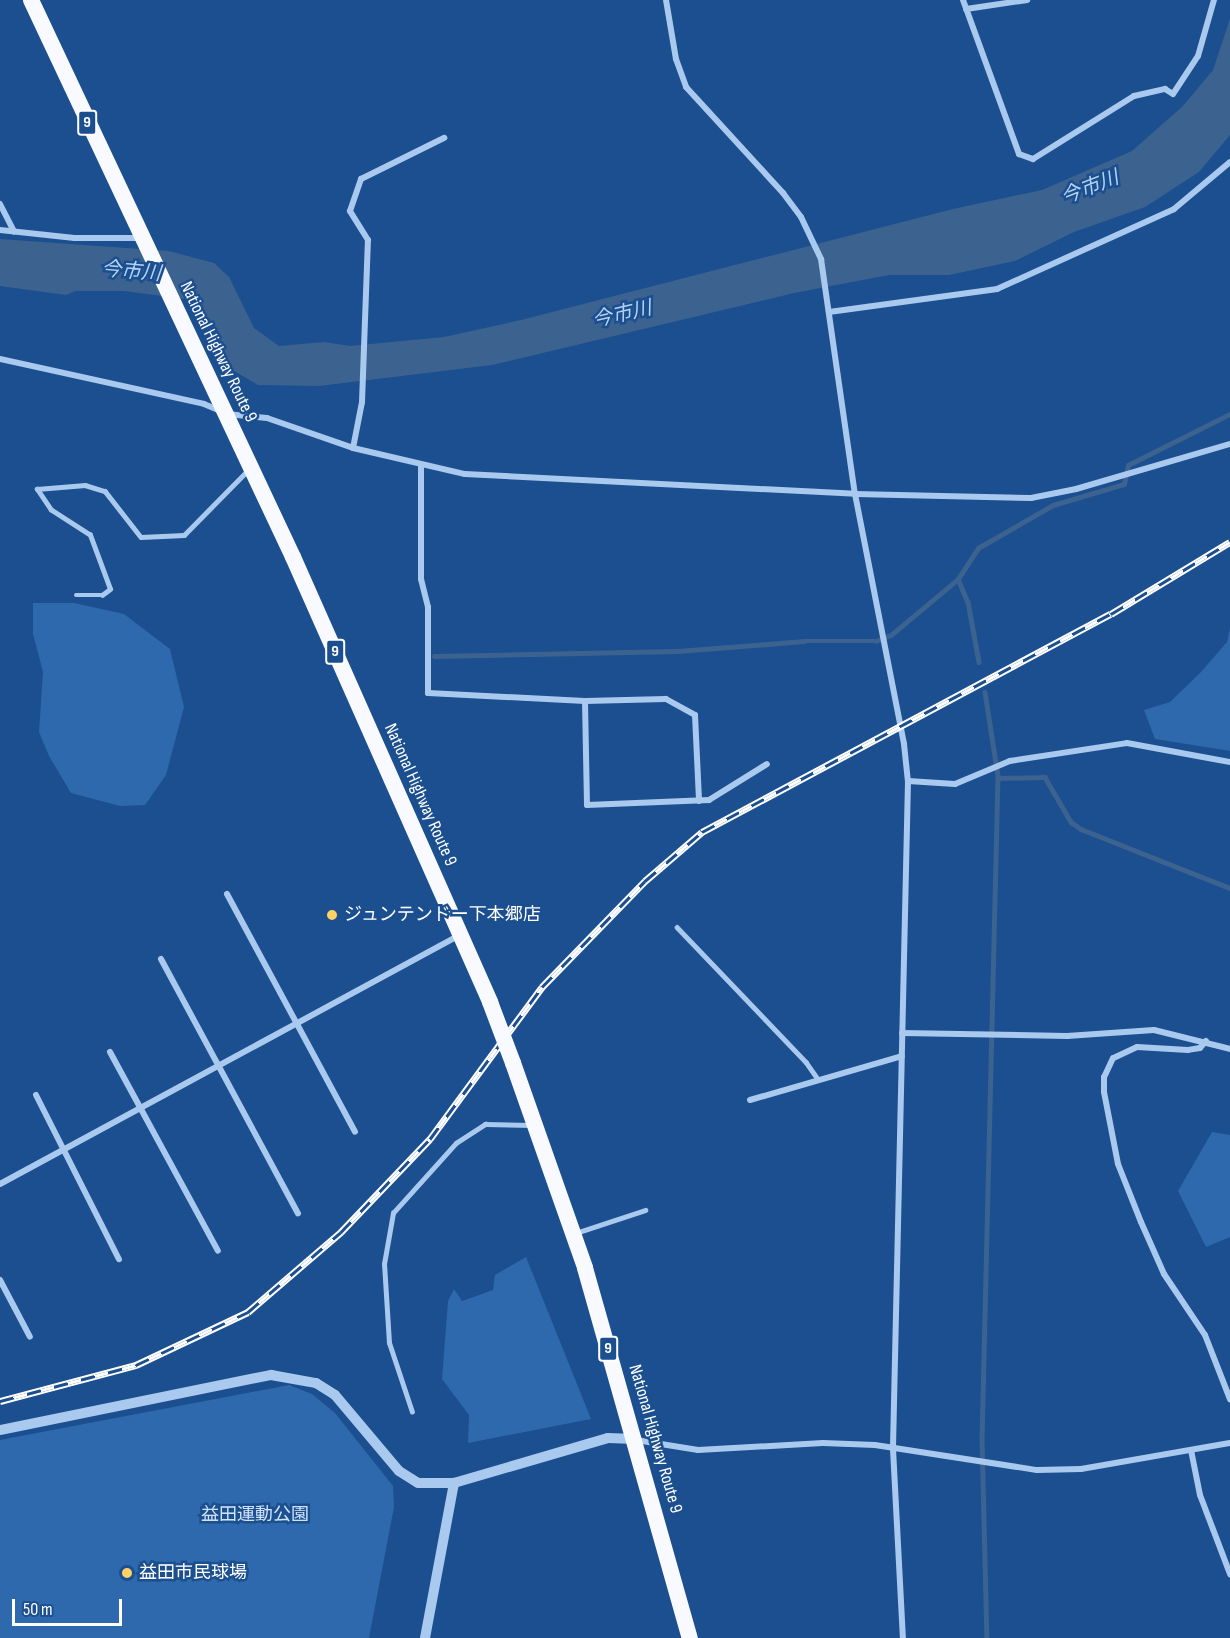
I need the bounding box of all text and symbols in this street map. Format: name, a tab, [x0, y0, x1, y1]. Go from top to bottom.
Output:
road number: 9	[76, 110, 98, 136]
water label: 今市川	[1058, 166, 1122, 210]
water label: 今市川	[100, 257, 162, 287]
street label: National Highway Route 9	[175, 278, 261, 426]
water label: 今市川	[590, 297, 654, 333]
road number: 9	[324, 639, 346, 665]
street label: National Highway Route 9	[379, 720, 461, 870]
place label: ジュンテンドー下本郷店	[344, 904, 542, 926]
marker: ジュンテンドー下本郷店	[325, 908, 339, 922]
road number: 9	[598, 1336, 618, 1362]
street label: National Highway Route 9	[623, 1362, 687, 1516]
park label: 益田運動公園	[201, 1504, 309, 1526]
place label: 益田市民球場	[139, 1562, 247, 1584]
marker: 益田市民球場	[120, 1566, 134, 1580]
scale bar	[15, 1587, 124, 1625]
text: 50 m	[23, 1599, 53, 1620]

